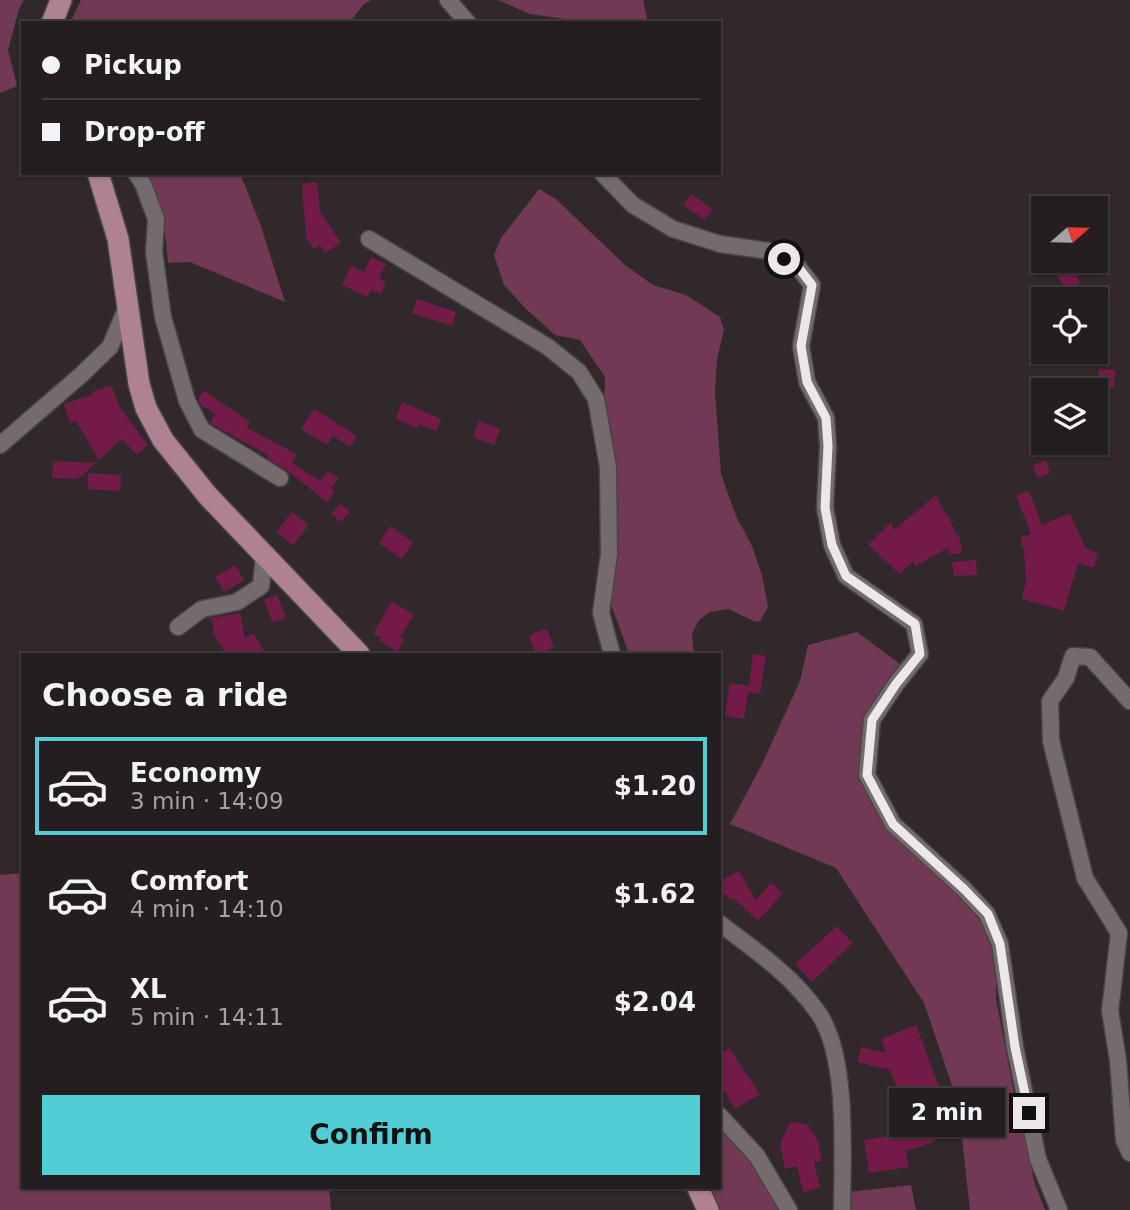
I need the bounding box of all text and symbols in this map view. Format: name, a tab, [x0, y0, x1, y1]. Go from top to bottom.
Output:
text: Pickup	[84, 50, 182, 80]
text: Drop-off	[84, 117, 205, 147]
north arrow	[1031, 196, 1108, 273]
map controls	[1031, 196, 1108, 455]
route start	[768, 243, 800, 275]
button: locate	[1031, 287, 1108, 364]
button: layers	[1031, 378, 1108, 455]
text: Choose a ride	[42, 676, 288, 714]
icon: car	[46, 755, 109, 818]
text: Economy	[130, 758, 261, 788]
text: $1.20	[614, 771, 696, 801]
text: 3 min · 14:09	[130, 788, 284, 814]
icon: car	[46, 863, 109, 926]
text: Comfort	[130, 866, 248, 896]
text: $1.62	[614, 879, 696, 909]
text: 4 min · 14:10	[130, 896, 284, 922]
icon: car	[46, 971, 109, 1034]
text: XL	[130, 974, 167, 1004]
text: $2.04	[614, 987, 696, 1017]
text: 5 min · 14:11	[130, 1004, 284, 1030]
callout: 2 min	[889, 1088, 1004, 1138]
button: Confirm	[42, 1095, 700, 1175]
route end	[1013, 1097, 1045, 1129]
text: 2 min	[911, 1099, 983, 1125]

